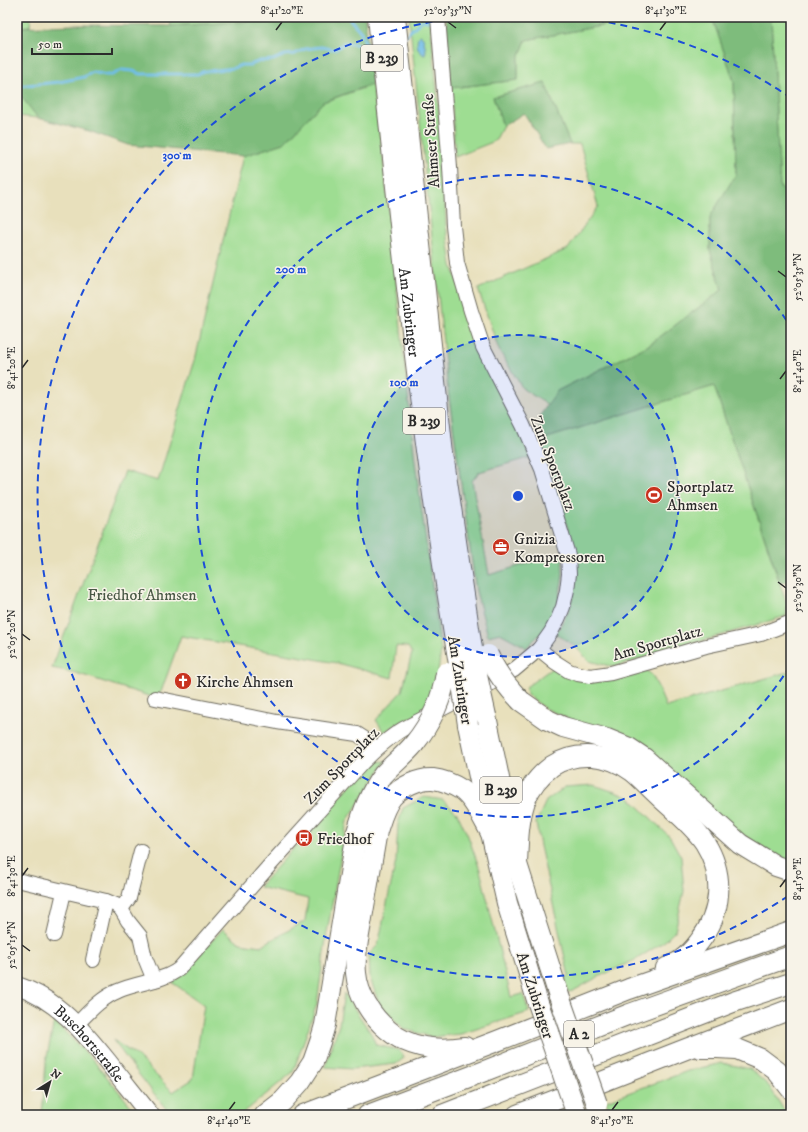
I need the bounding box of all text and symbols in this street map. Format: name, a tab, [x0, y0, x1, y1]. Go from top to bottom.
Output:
text: 8°41'20"E	[261, 5, 303, 17]
text: 52°05'35"N	[424, 5, 472, 17]
text: 8°41'30"E	[645, 5, 687, 17]
scale bar	[32, 30, 112, 56]
text: 50 m	[38, 37, 62, 52]
road number: B 239	[361, 45, 403, 71]
street label: Ahmser Straße	[418, 93, 444, 189]
text: 300 m	[163, 148, 191, 163]
text: 52°05'35"N	[792, 253, 804, 301]
text: 200 m	[276, 262, 306, 277]
street label: Am Zubringer	[394, 267, 424, 358]
text: 8°41'20"E	[6, 347, 18, 389]
text: 8°41'40"E	[792, 349, 804, 393]
text: 100 m	[390, 375, 418, 390]
road number: B 239	[403, 408, 445, 434]
street label: Zum Sportplatz	[526, 413, 580, 514]
place label: Sportplatz Ahmsen	[667, 477, 734, 515]
sports icon: Sportplatz Ahmsen	[644, 485, 664, 505]
centre of rings	[511, 489, 525, 503]
place label: Gnizia Kompressoren	[514, 529, 605, 567]
office icon: Gnizia Kompressoren	[491, 537, 511, 557]
text: 52°05'30"N	[792, 564, 804, 612]
park label: Friedhof Ahmsen	[87, 585, 197, 605]
text: 52°05'20"N	[6, 609, 18, 659]
street label: Am Sportplatz	[610, 621, 705, 665]
street label: Am Zubringer	[443, 634, 477, 726]
church icon: Kirche Ahmsen	[173, 671, 193, 691]
place label: Kirche Ahmsen	[196, 672, 294, 692]
street label: Zum Sportplatz	[300, 723, 384, 809]
road number: B 239	[480, 777, 522, 803]
bus stop icon: Friedhof	[294, 828, 314, 848]
place label: Friedhof	[317, 829, 375, 849]
text: 8°41'30"E	[6, 855, 18, 897]
text: 8°41'50"E	[792, 858, 804, 900]
text: 52°05'15"N	[6, 921, 18, 969]
street label: Am Zubringer	[512, 949, 558, 1041]
street label: Buschortstraße	[50, 1001, 129, 1087]
road number: A 2	[564, 1021, 594, 1047]
north arrow	[30, 1062, 70, 1102]
text: N	[48, 1067, 63, 1083]
text: 8°41'40"E	[207, 1115, 251, 1127]
text: 8°41'50"E	[591, 1115, 633, 1127]

